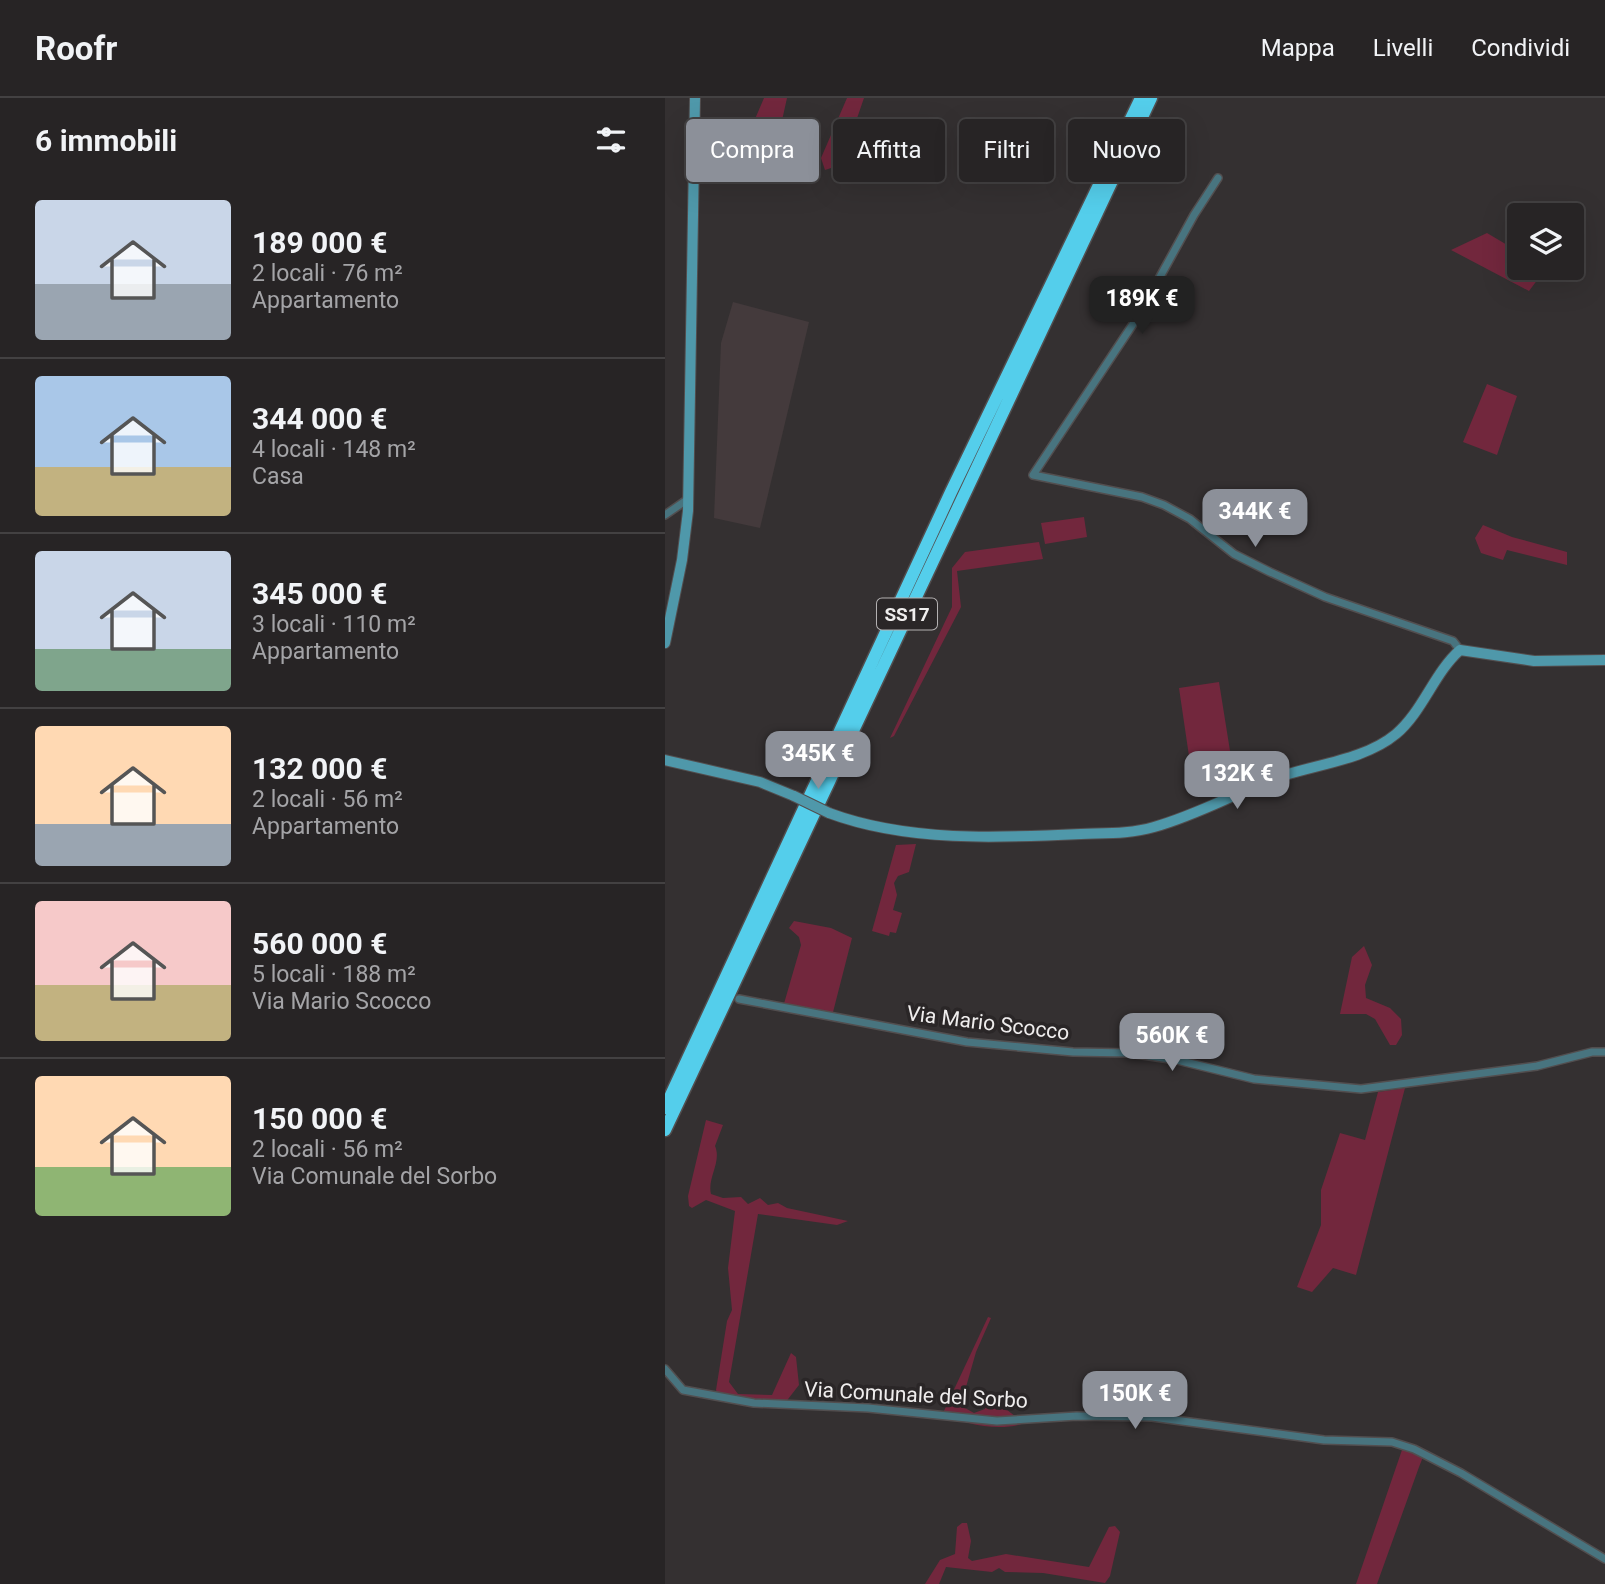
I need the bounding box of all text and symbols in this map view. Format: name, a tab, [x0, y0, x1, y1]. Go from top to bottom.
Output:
text: Roofr	[35, 29, 117, 68]
text: Mappa	[1261, 34, 1335, 62]
text: Livelli	[1373, 34, 1433, 62]
text: Condividi	[1471, 34, 1570, 62]
chip: Compra	[686, 119, 819, 182]
chip: Affitta	[833, 119, 945, 182]
chip: Filtri	[959, 119, 1054, 182]
chip: Nuovo	[1068, 119, 1185, 182]
icon: filters	[592, 121, 630, 159]
text: 6 immobili	[35, 123, 177, 158]
map controls	[1507, 203, 1584, 280]
button: layers	[1507, 203, 1584, 280]
text: 189 000 €	[252, 225, 387, 260]
icon: home	[91, 228, 175, 312]
text: 2 locali · 76 m²	[252, 260, 403, 287]
pin: 189K €	[1085, 276, 1199, 336]
text: 189K €	[1105, 285, 1179, 312]
text: Appartamento	[252, 287, 399, 314]
text: 344 000 €	[252, 401, 387, 436]
icon: home	[91, 404, 175, 488]
text: 4 locali · 148 m²	[252, 436, 416, 463]
text: Casa	[252, 463, 304, 490]
pin: 344K €	[1198, 490, 1312, 549]
text: 344K €	[1218, 498, 1292, 525]
text: 345 000 €	[252, 576, 387, 611]
icon: home	[91, 579, 175, 663]
road number: SS17	[877, 598, 937, 629]
text: 3 locali · 110 m²	[252, 611, 416, 638]
text: Appartamento	[252, 638, 399, 665]
pin: 345K €	[761, 732, 875, 791]
text: 345K €	[781, 740, 855, 767]
text: 132 000 €	[252, 751, 387, 786]
pin: 132K €	[1180, 752, 1294, 811]
icon: home	[91, 754, 175, 838]
text: 132K €	[1200, 760, 1274, 787]
text: 2 locali · 56 m²	[252, 786, 403, 813]
text: Appartamento	[252, 813, 399, 840]
text: 560 000 €	[252, 926, 387, 961]
icon: home	[91, 929, 175, 1013]
text: 5 locali · 188 m²	[252, 961, 416, 988]
text: Via Mario Scocco	[252, 988, 431, 1015]
street label: Via Mario Scocco	[905, 1001, 1071, 1045]
pin: 560K €	[1115, 1014, 1229, 1073]
text: 560K €	[1135, 1022, 1209, 1049]
text: 150 000 €	[252, 1101, 387, 1136]
icon: home	[91, 1104, 175, 1188]
text: 2 locali · 56 m²	[252, 1136, 403, 1163]
text: Via Comunale del Sorbo	[252, 1163, 497, 1190]
pin: 150K €	[1078, 1372, 1192, 1431]
street label: Via Comunale del Sorbo	[804, 1377, 1028, 1413]
text: 150K €	[1098, 1380, 1172, 1407]

